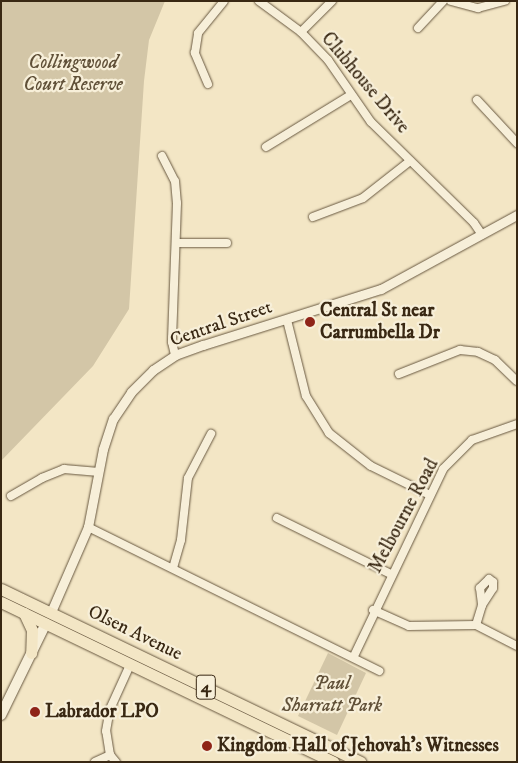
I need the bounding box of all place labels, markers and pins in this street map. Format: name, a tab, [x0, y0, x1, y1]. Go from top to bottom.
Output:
place label: Central St near Carrumbella Dr	[320, 300, 440, 344]
marker: Central St near Carrumbella Dr	[304, 316, 316, 328]
place label: Labrador LPO	[45, 701, 159, 723]
marker: Labrador LPO	[29, 706, 41, 718]
place label: Kingdom Hall of Jehovah's Witnesses	[217, 735, 499, 757]
marker: Kingdom Hall of Jehovah's Witnesses	[201, 740, 213, 752]

